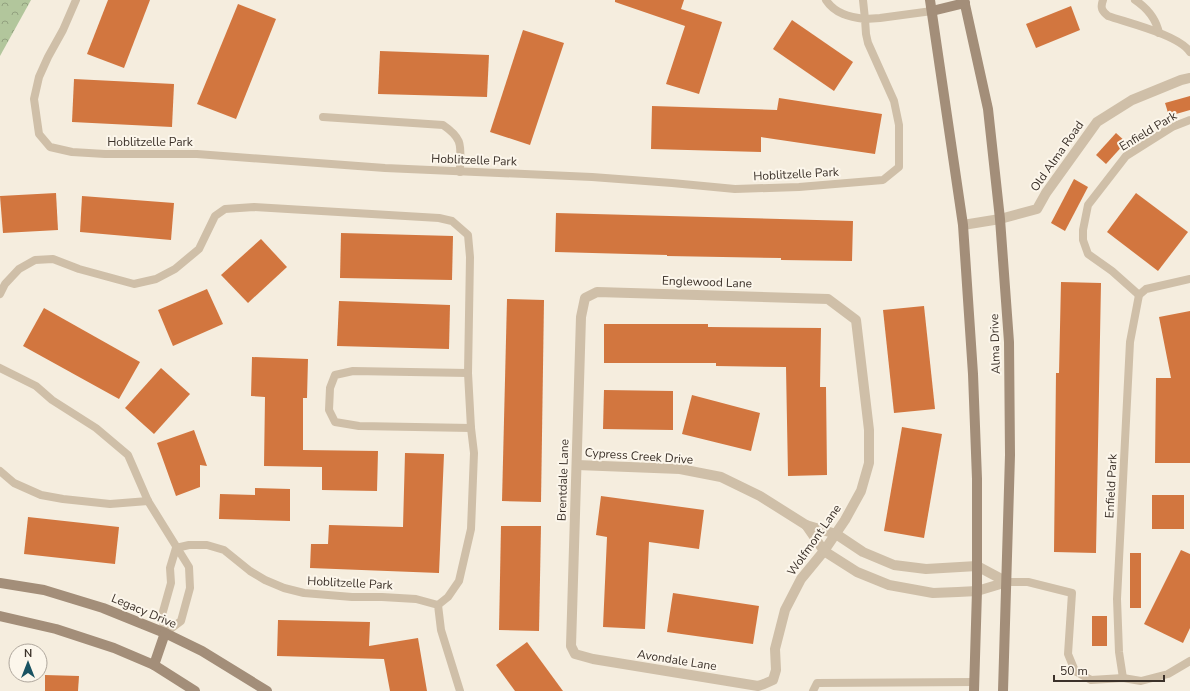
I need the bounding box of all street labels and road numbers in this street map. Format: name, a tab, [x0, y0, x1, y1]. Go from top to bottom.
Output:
street label: Enfield Park	[1116, 107, 1181, 154]
street label: Old Alma Road	[1027, 118, 1087, 194]
street label: Hoblitzelle Park	[107, 134, 194, 150]
street label: Hoblitzelle Park	[431, 151, 518, 170]
street label: Hoblitzelle Park	[753, 164, 840, 184]
street label: Englewood Lane	[662, 272, 752, 292]
street label: Alma Drive	[986, 313, 1004, 375]
street label: Brentdale Lane	[554, 439, 572, 521]
street label: Cypress Creek Drive	[584, 444, 694, 468]
street label: Enfield Park	[1101, 452, 1121, 519]
street label: Wolfmont Lane	[783, 501, 845, 579]
street label: Hoblitzelle Park	[307, 573, 394, 593]
street label: Legacy Drive	[109, 590, 179, 632]
street label: Avondale Lane	[636, 646, 718, 674]

